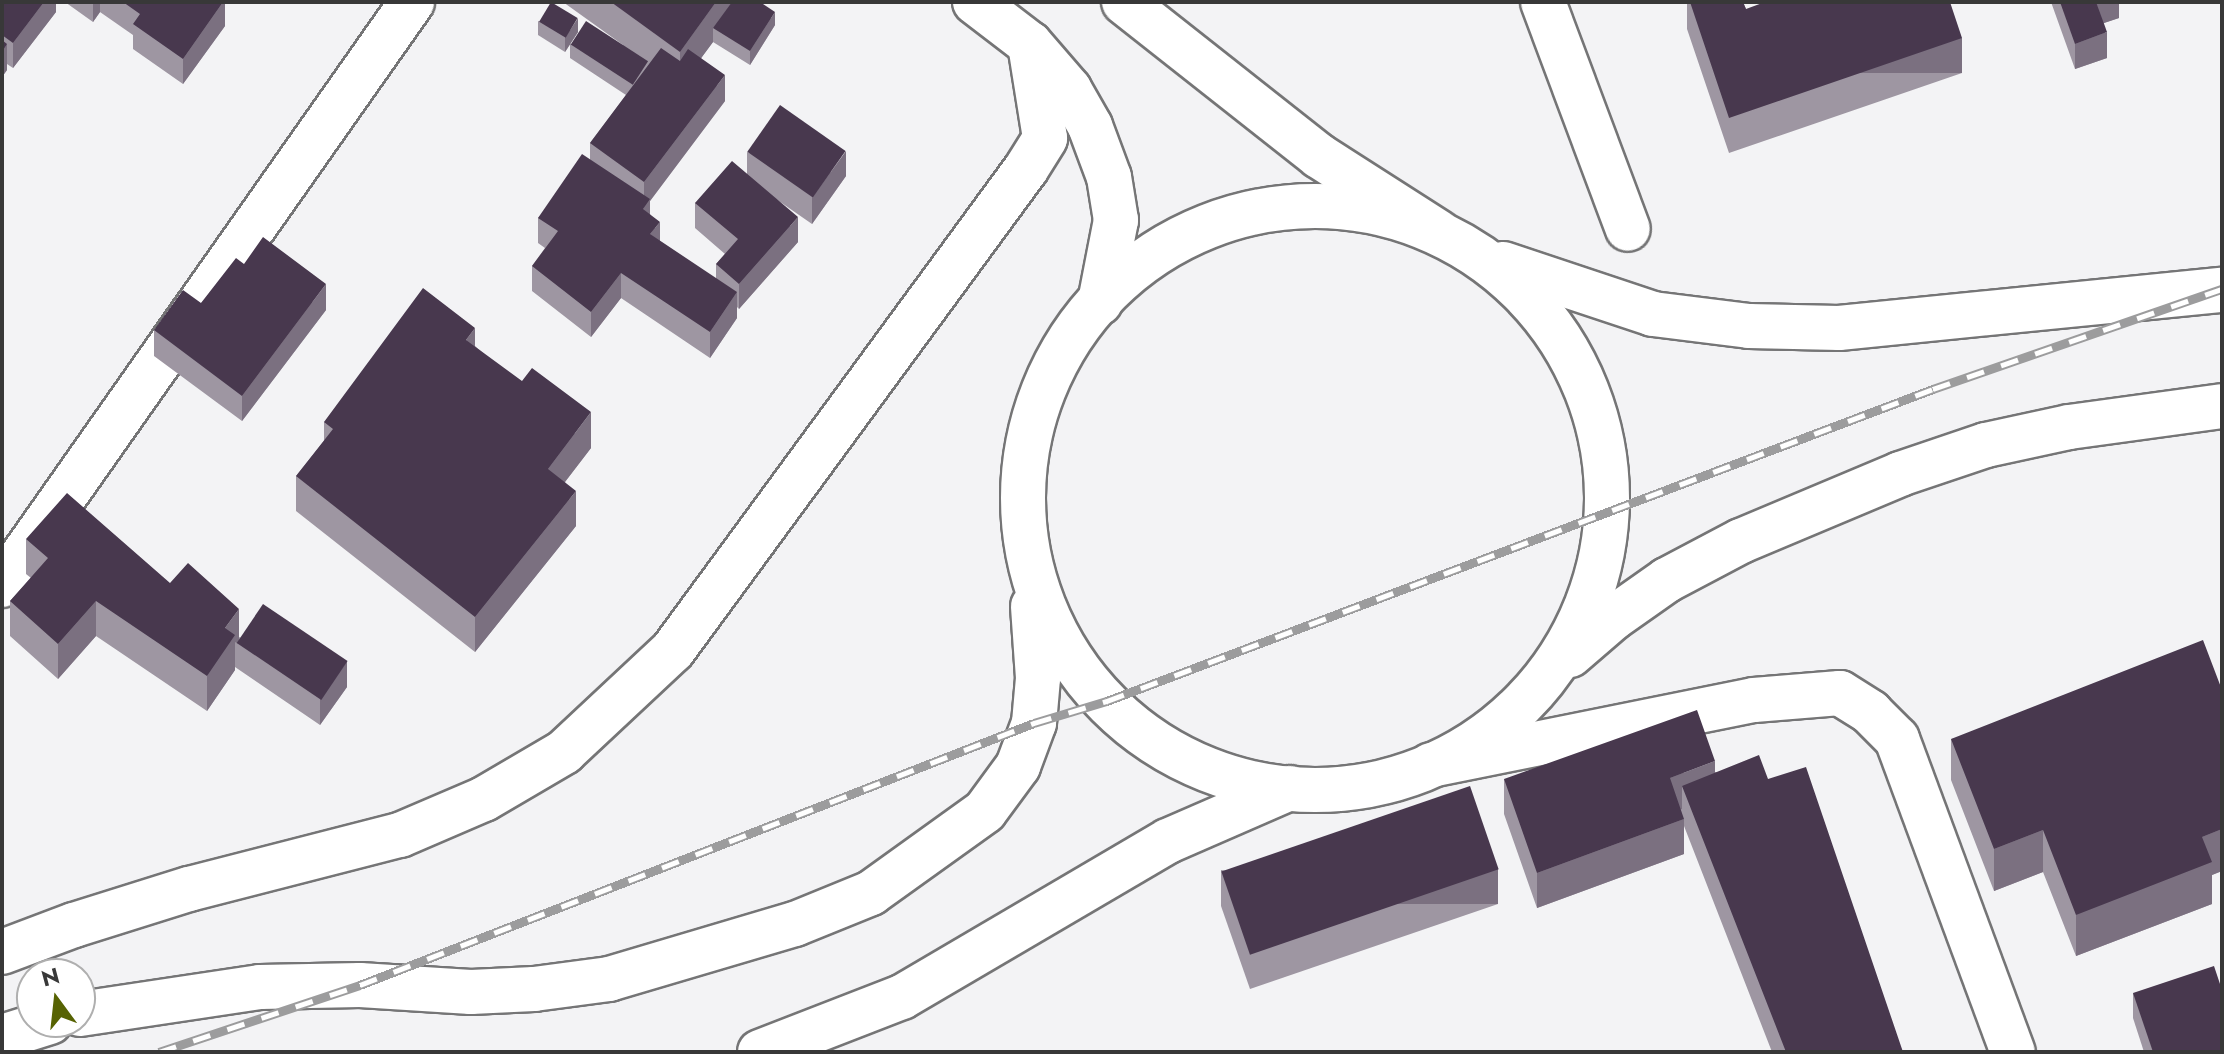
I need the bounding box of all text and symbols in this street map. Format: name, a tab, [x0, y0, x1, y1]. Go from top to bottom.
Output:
north arrow	[16, 958, 96, 1038]
text: N	[38, 959, 63, 994]

